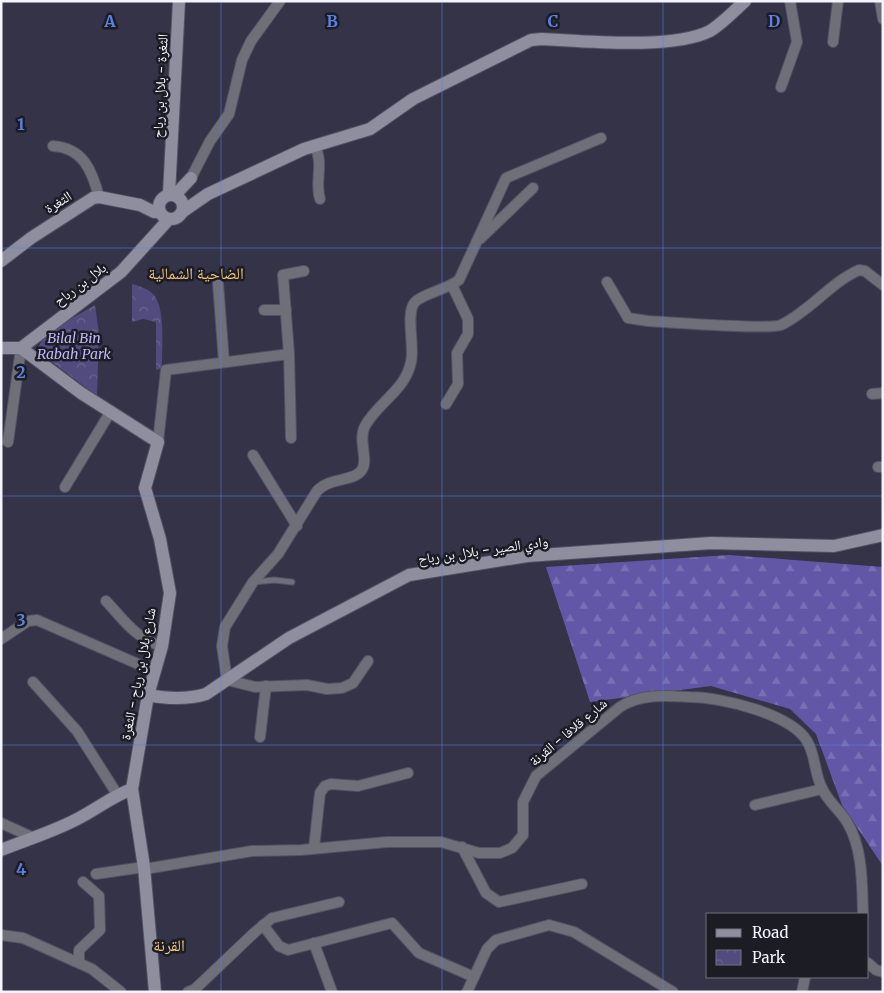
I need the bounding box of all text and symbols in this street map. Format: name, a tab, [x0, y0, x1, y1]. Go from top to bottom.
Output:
text: A	[103, 11, 116, 31]
text: B	[326, 11, 338, 31]
text: C	[548, 11, 558, 31]
text: D	[768, 11, 780, 31]
street label: الثغرة - بلال بن رباح	[148, 33, 173, 139]
text: 1	[17, 114, 25, 134]
street label: الثغرة	[41, 187, 75, 217]
street label: بلال بن رباح	[50, 258, 111, 310]
district label: الضاحية الشمالية	[148, 263, 244, 283]
park label: Bilal Bin Rabah Park	[37, 329, 111, 363]
text: 2	[16, 362, 26, 382]
street label: وادي الصير - بلال بن رباح	[417, 532, 550, 571]
street label: شارع بلال بن رباح - الثغرة	[116, 606, 161, 742]
text: 3	[16, 610, 26, 630]
street label: شارع قلافا - القرنة	[525, 694, 611, 771]
text: 4	[16, 859, 26, 879]
legend	[706, 913, 869, 978]
text: Road	[752, 923, 788, 942]
district label: القرنة	[153, 935, 185, 955]
text: Park	[752, 948, 786, 967]

